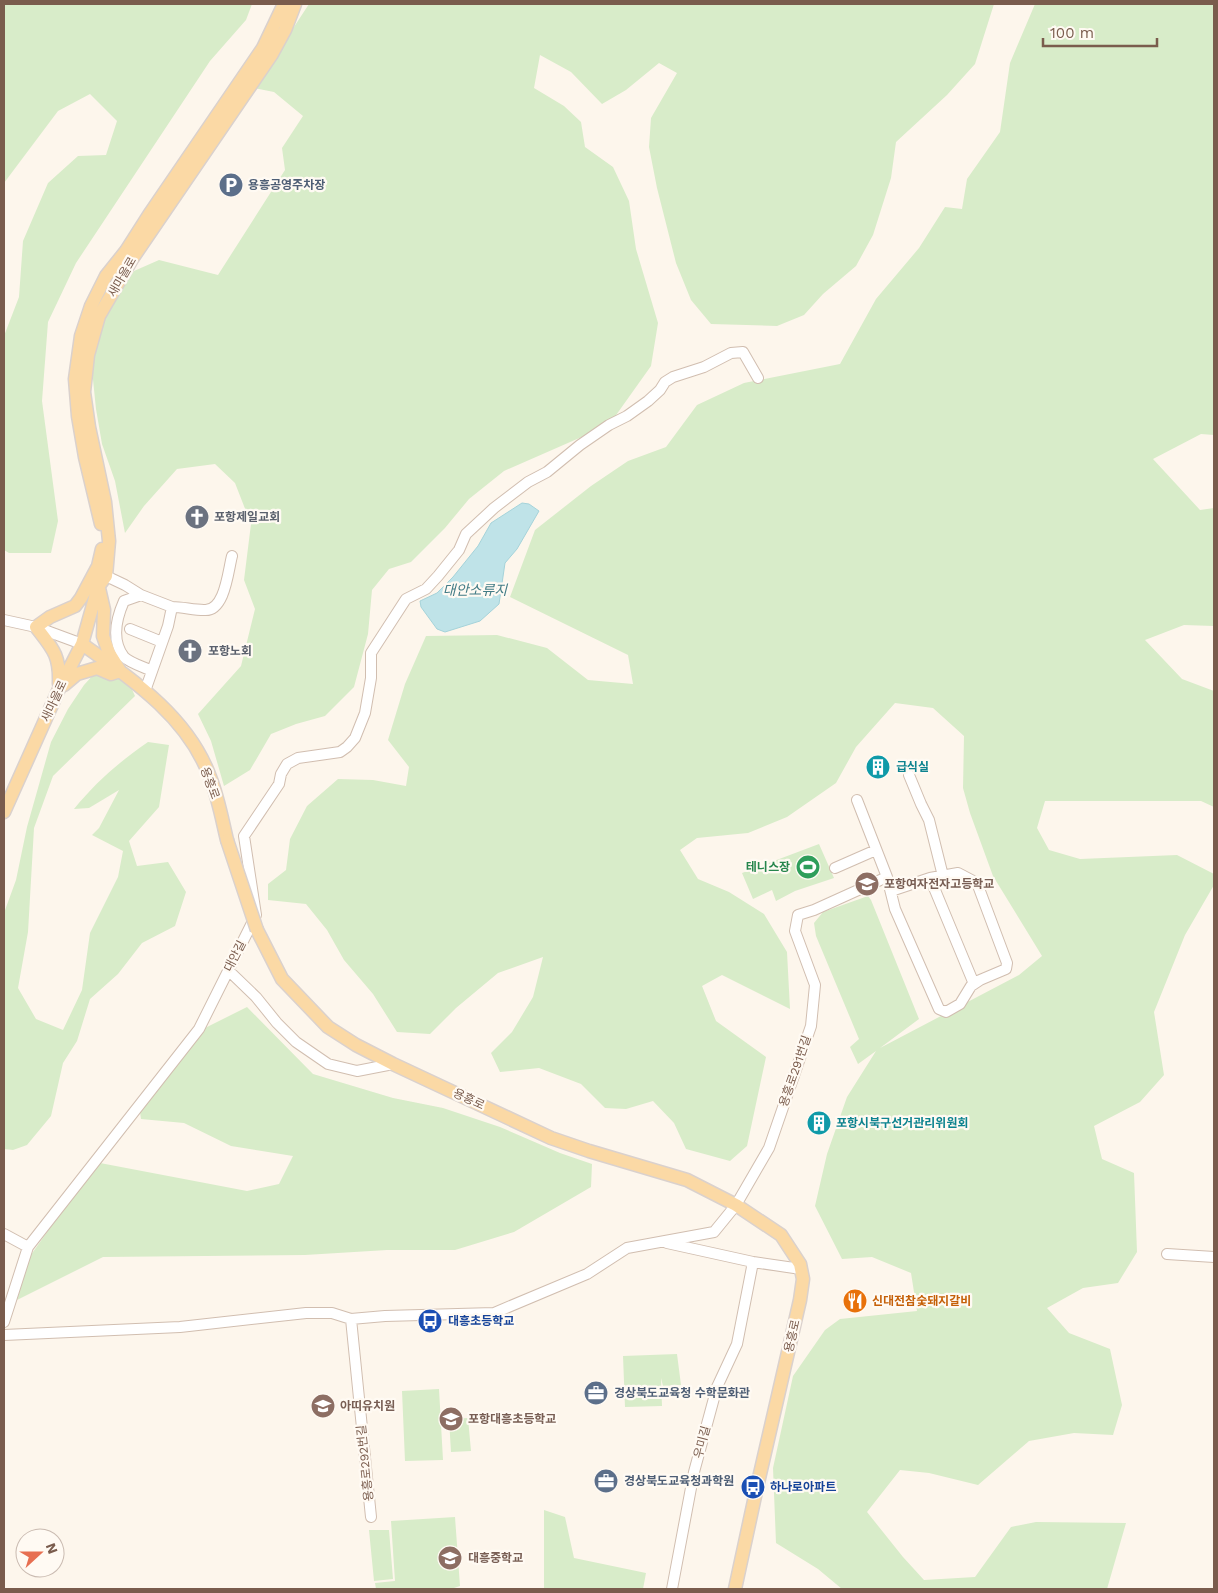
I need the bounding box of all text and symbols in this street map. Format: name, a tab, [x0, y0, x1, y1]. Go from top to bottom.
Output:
scale bar	[1043, 15, 1157, 47]
text: 100 m	[1050, 24, 1094, 42]
parking icon: 용흥공영주차장	[218, 172, 244, 198]
place label: 용흥공영주차장	[248, 178, 325, 192]
street label: 새마을로	[105, 254, 139, 300]
church icon: 포항제일교회	[184, 504, 210, 530]
place label: 포항제일교회	[214, 510, 280, 524]
water label: 대안소류지	[443, 582, 508, 598]
church icon: 포항노회	[177, 638, 203, 664]
place label: 포항노회	[208, 644, 252, 658]
street label: 새마을로	[38, 678, 70, 724]
building icon: 급식실	[865, 754, 891, 780]
place label: 급식실	[896, 760, 929, 774]
street label: 용흥로	[198, 765, 222, 801]
sports icon: 테니스장	[795, 854, 821, 880]
place label: 테니스장	[746, 860, 790, 874]
school or university icon: 포항여자전자고등학교	[854, 871, 880, 897]
place label: 포항여자전자고등학교	[884, 877, 994, 891]
street label: 대안길	[221, 938, 249, 974]
street label: 용흥로291번길	[776, 1034, 814, 1108]
street label: 용흥로	[451, 1086, 487, 1112]
building icon: 포항시북구선거관리위원회	[806, 1110, 832, 1136]
place label: 포항시북구선거관리위원회	[836, 1116, 968, 1130]
restaurant icon: 신대전참숯돼지갈비	[842, 1288, 868, 1314]
place label: 신대전참숯돼지갈비	[872, 1294, 971, 1308]
bus stop icon: 대흥초등학교	[417, 1308, 443, 1334]
place label: 대흥초등학교	[448, 1314, 514, 1328]
street label: 용흥로	[781, 1318, 803, 1354]
office icon: 경상북도교육청 수학문화관	[583, 1380, 609, 1406]
place label: 경상북도교육청 수학문화관	[614, 1386, 750, 1400]
school or university icon: 아띠유치원	[310, 1393, 336, 1419]
place label: 아띠유치원	[340, 1399, 395, 1413]
school or university icon: 포항대흥초등학교	[438, 1406, 464, 1432]
place label: 포항대흥초등학교	[468, 1412, 556, 1426]
street label: 용흥로292번길	[354, 1424, 376, 1502]
street label: 우미길	[691, 1424, 713, 1460]
office icon: 경상북도교육청과학원	[593, 1468, 619, 1494]
place label: 경상북도교육청과학원	[624, 1474, 734, 1488]
bus stop icon: 하나로아파트	[740, 1474, 766, 1500]
place label: 하나로아파트	[770, 1480, 836, 1494]
north arrow	[15, 1528, 65, 1578]
text: N	[43, 1541, 61, 1556]
school or university icon: 대흥중학교	[437, 1545, 463, 1571]
place label: 대흥중학교	[468, 1551, 523, 1565]

